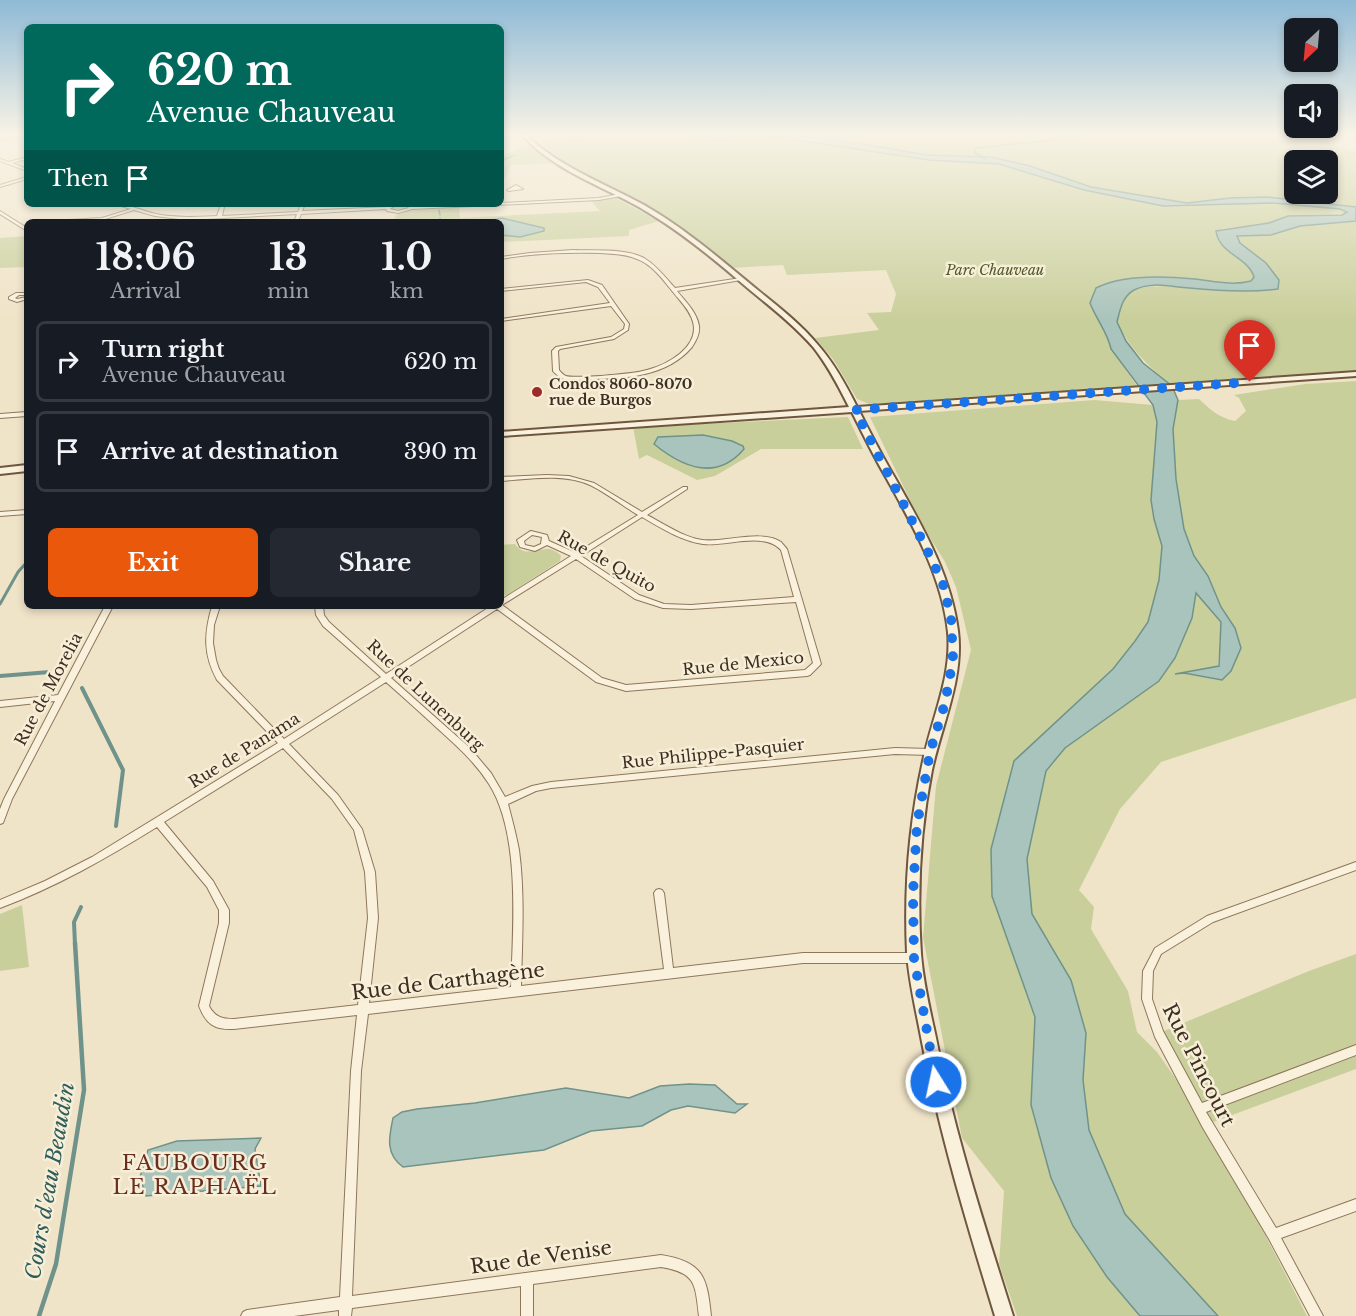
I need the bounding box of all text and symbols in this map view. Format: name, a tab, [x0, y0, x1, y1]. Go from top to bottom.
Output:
north arrow	[1284, 18, 1338, 72]
map controls	[1284, 18, 1338, 204]
text: 620 m	[147, 44, 292, 96]
icon: right	[48, 48, 126, 126]
button: sound	[1284, 84, 1338, 138]
text: Avenue Chauveau	[147, 96, 395, 129]
button: layers	[1284, 150, 1338, 204]
icon: arrive	[121, 162, 154, 195]
text: Then	[48, 165, 109, 192]
text: 18:06	[96, 235, 196, 280]
text: 13	[269, 235, 308, 280]
text: 1.0	[381, 235, 432, 280]
park label: Parc Chauveau	[945, 261, 1044, 279]
text: Arrival	[110, 279, 181, 303]
text: min	[267, 279, 309, 303]
text: km	[390, 279, 424, 303]
pin	[1224, 320, 1275, 382]
icon: arrive	[1233, 329, 1266, 362]
text: Turn right	[102, 336, 224, 363]
icon: right	[51, 345, 84, 378]
text: 620 m	[404, 348, 477, 375]
text: Avenue Chauveau	[102, 363, 286, 387]
place label: Condos 8060-8070 rue de Burgos	[549, 375, 692, 409]
marker: Condos 8060-8070 rue de Burgos	[530, 385, 544, 399]
icon: arrive	[51, 435, 84, 468]
text: Arrive at destination	[102, 438, 339, 465]
text: 390 m	[404, 438, 477, 465]
street label: Rue de Quito	[554, 526, 660, 596]
button: Exit	[48, 528, 258, 597]
button: Share	[270, 528, 480, 597]
street label: Rue de Morelia	[10, 629, 86, 749]
street label: Rue de Lunenburg	[363, 635, 489, 755]
street label: Rue de Mexico	[681, 647, 805, 679]
street label: Rue de Panama	[185, 708, 303, 792]
street label: Rue Philippe-Pasquier	[621, 733, 806, 773]
street label: Rue de Carthagène	[350, 957, 546, 1005]
street label: Rue Pincourt	[1158, 999, 1241, 1131]
position arrow	[904, 1050, 968, 1114]
water label: Cours d'eau Beaudin	[20, 1080, 80, 1282]
district label: FAUBOURG LE RAPHAËL	[113, 1150, 277, 1200]
street label: Rue de Venise	[469, 1235, 613, 1279]

